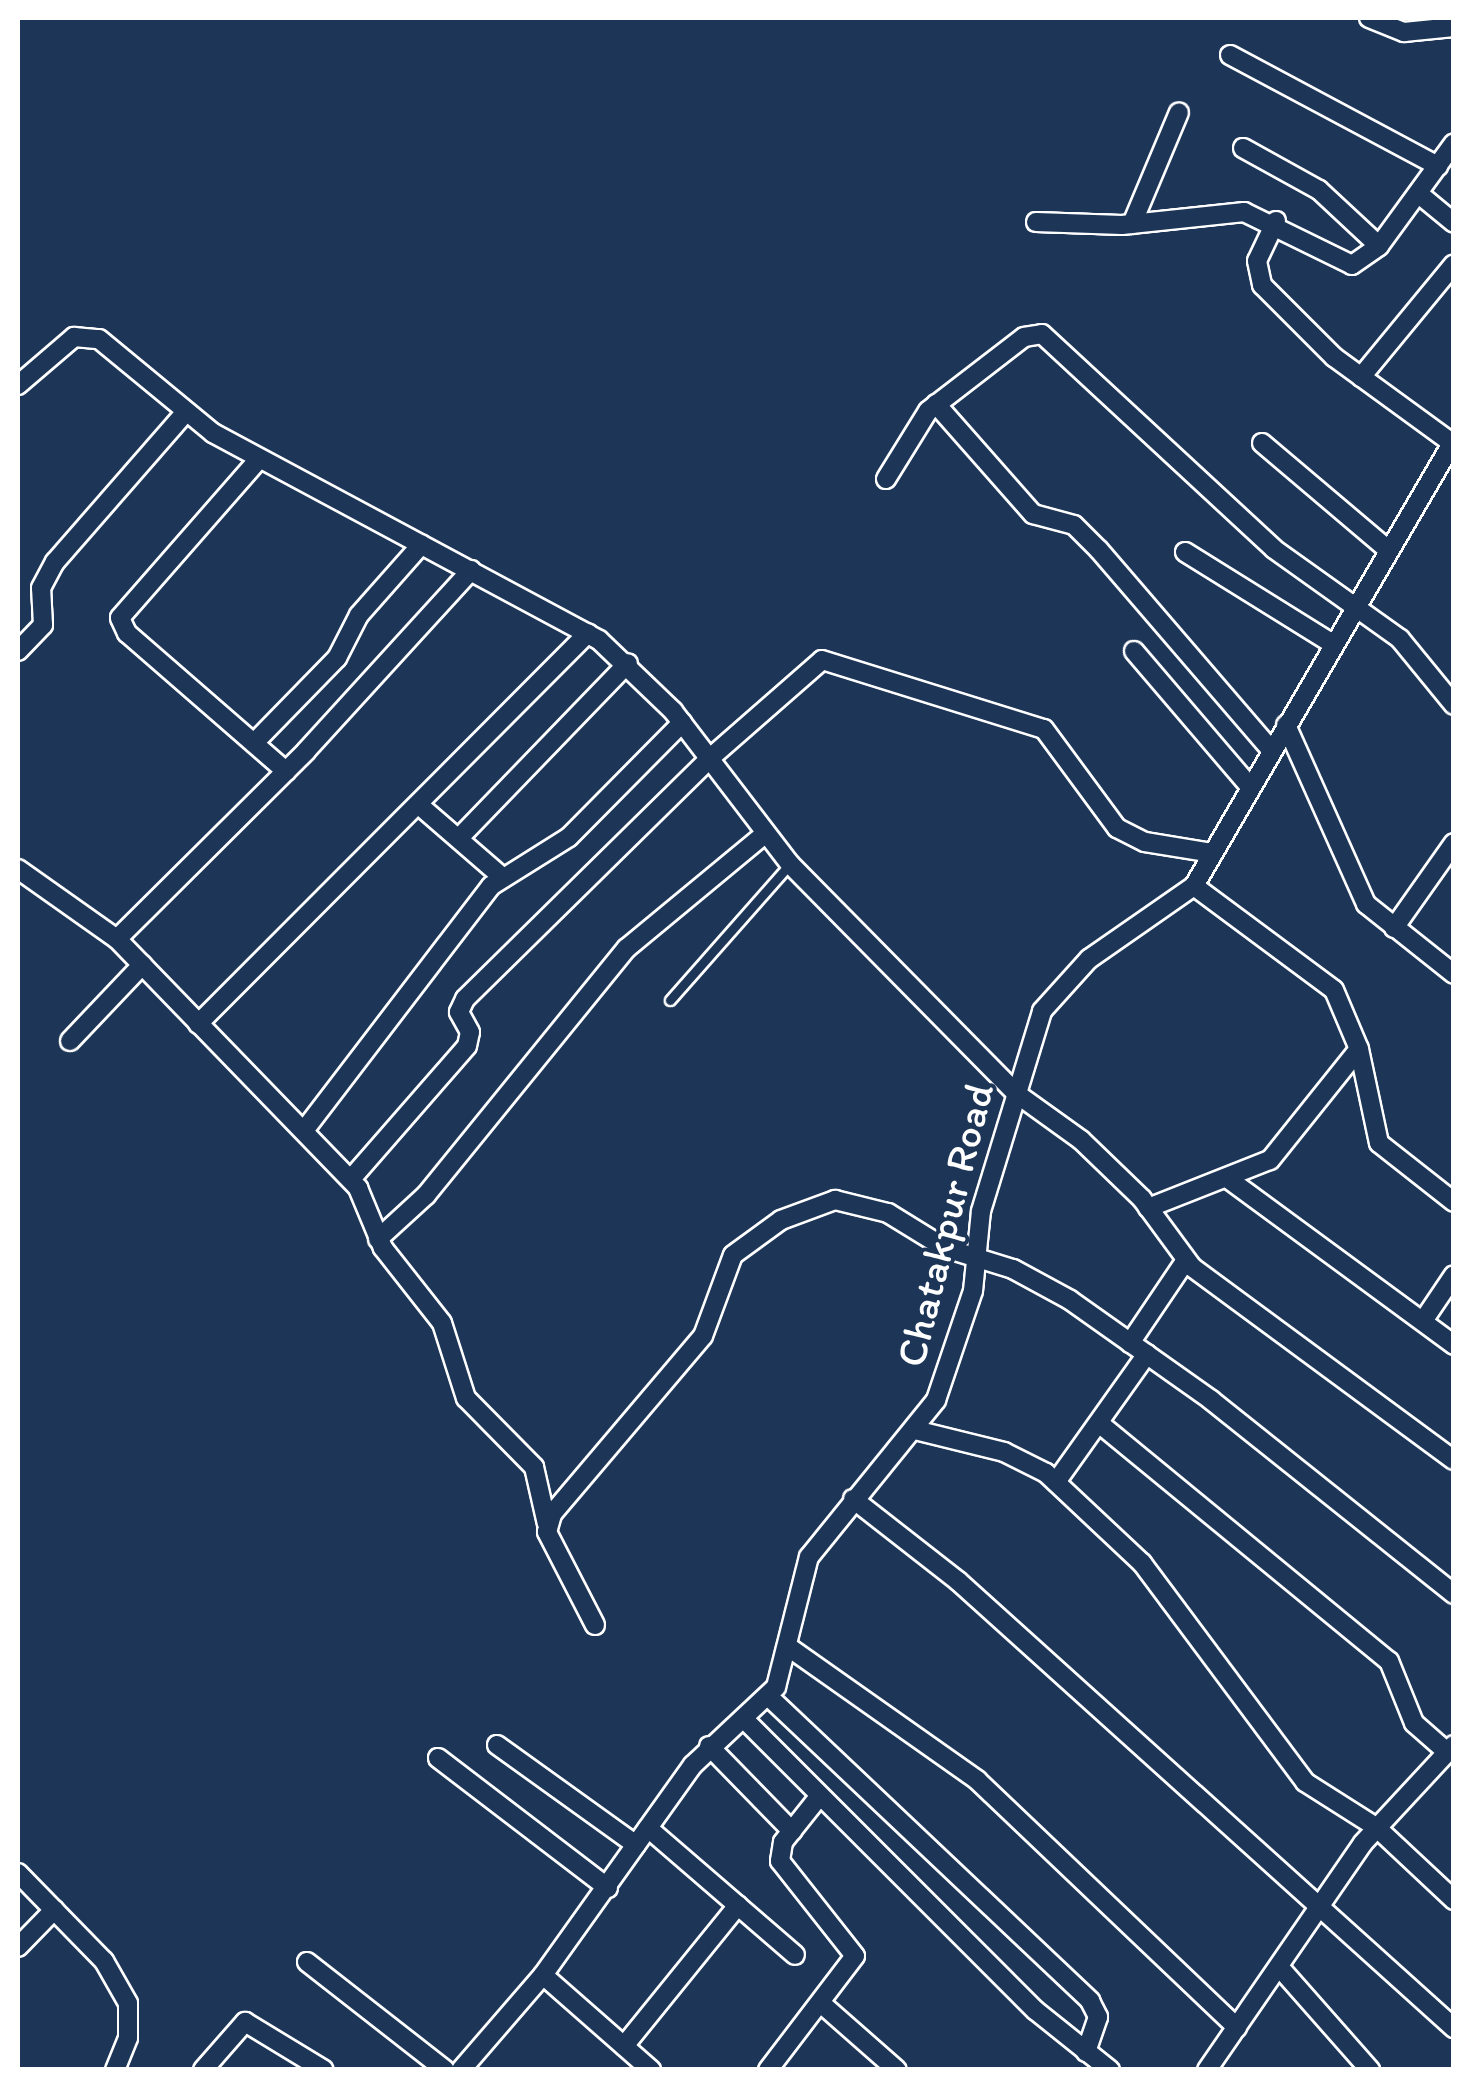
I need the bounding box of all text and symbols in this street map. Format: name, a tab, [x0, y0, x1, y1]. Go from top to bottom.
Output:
street label: Chatakpur Road	[885, 1078, 1005, 1372]

